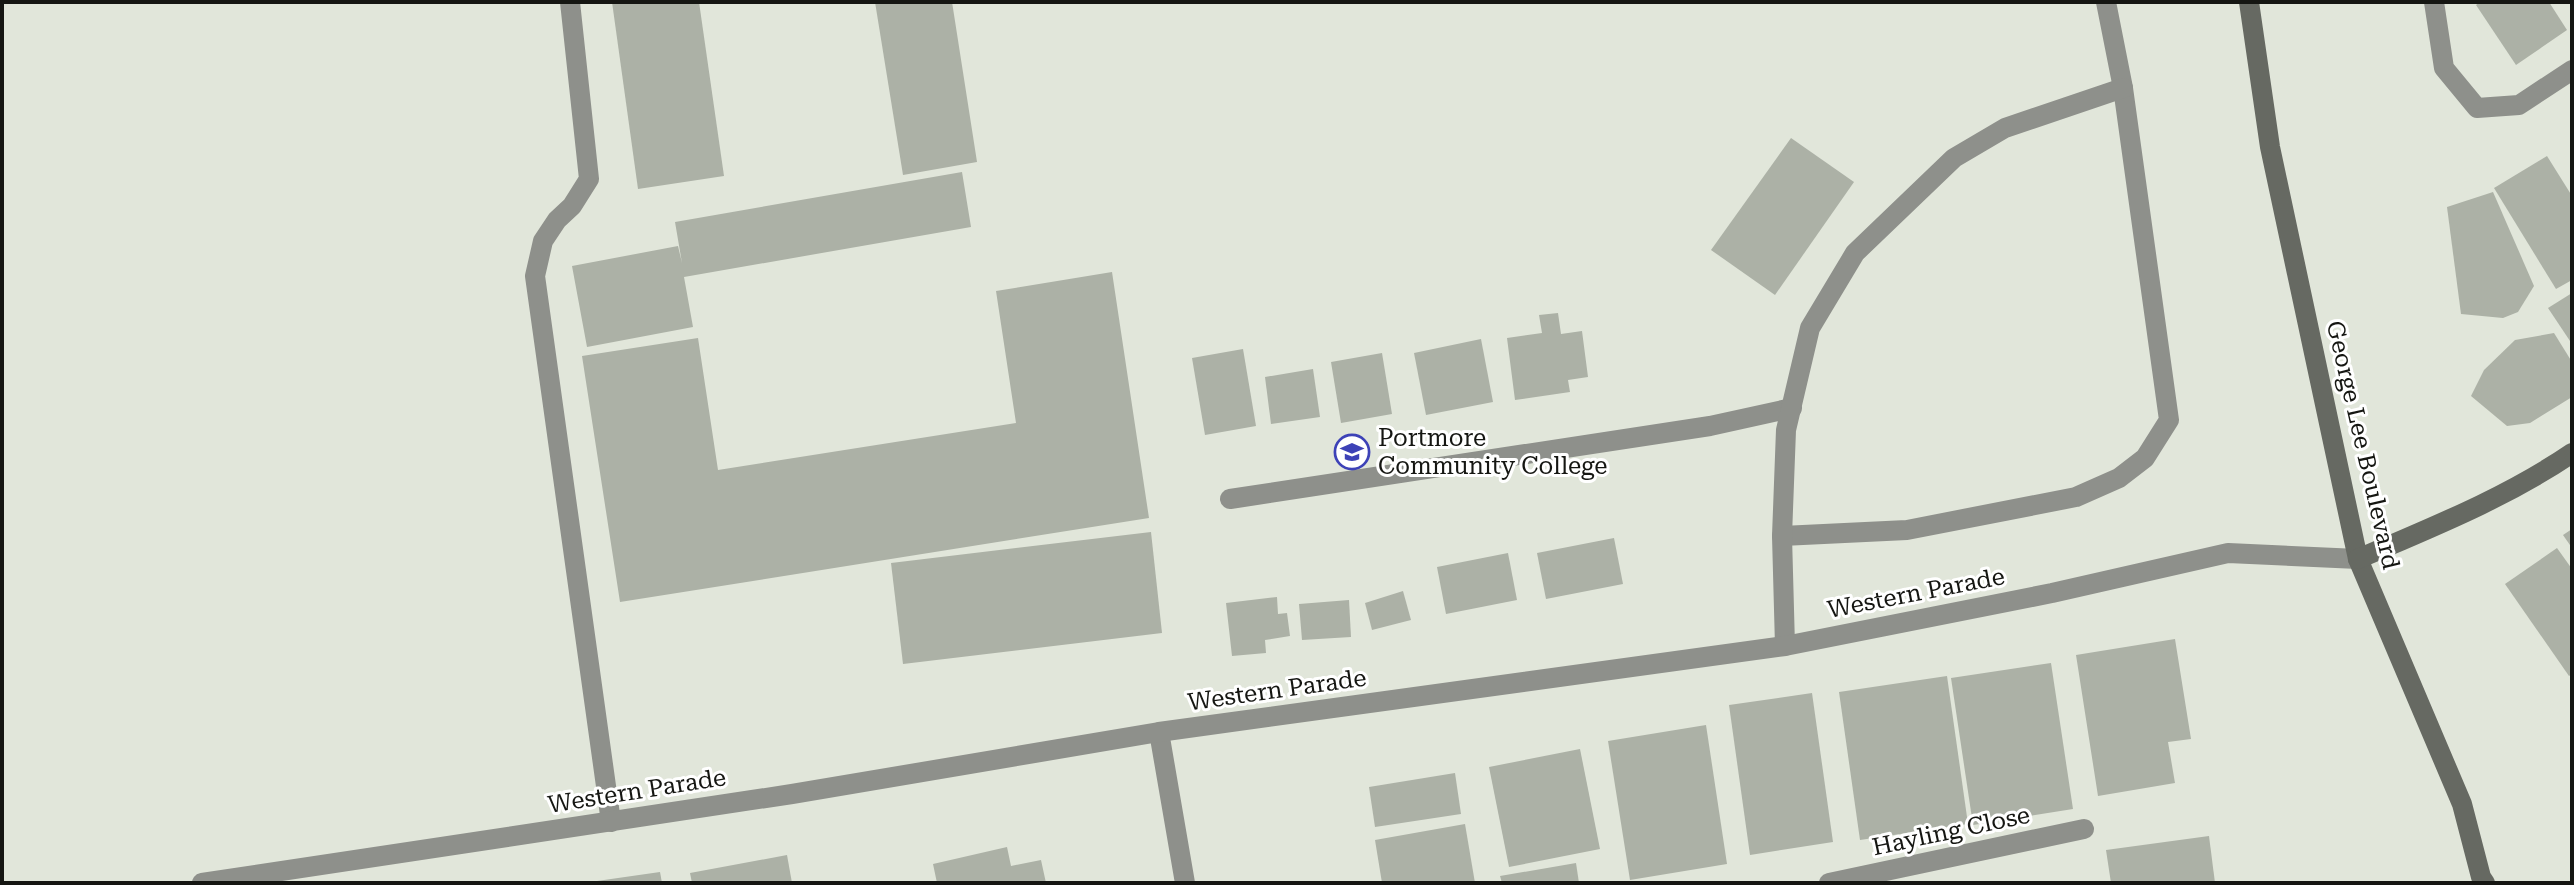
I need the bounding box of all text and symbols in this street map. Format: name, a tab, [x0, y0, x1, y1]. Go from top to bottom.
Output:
street label: George Lee Boulevard	[2321, 318, 2405, 572]
place label: Portmore Community College	[1378, 424, 1607, 480]
school or university icon: Portmore Community College	[1333, 433, 1371, 471]
street label: Western Parade	[1825, 562, 2007, 624]
street label: Western Parade	[1186, 664, 1368, 716]
street label: Western Parade	[546, 763, 728, 819]
street label: Hayling Close	[1870, 801, 2032, 861]

